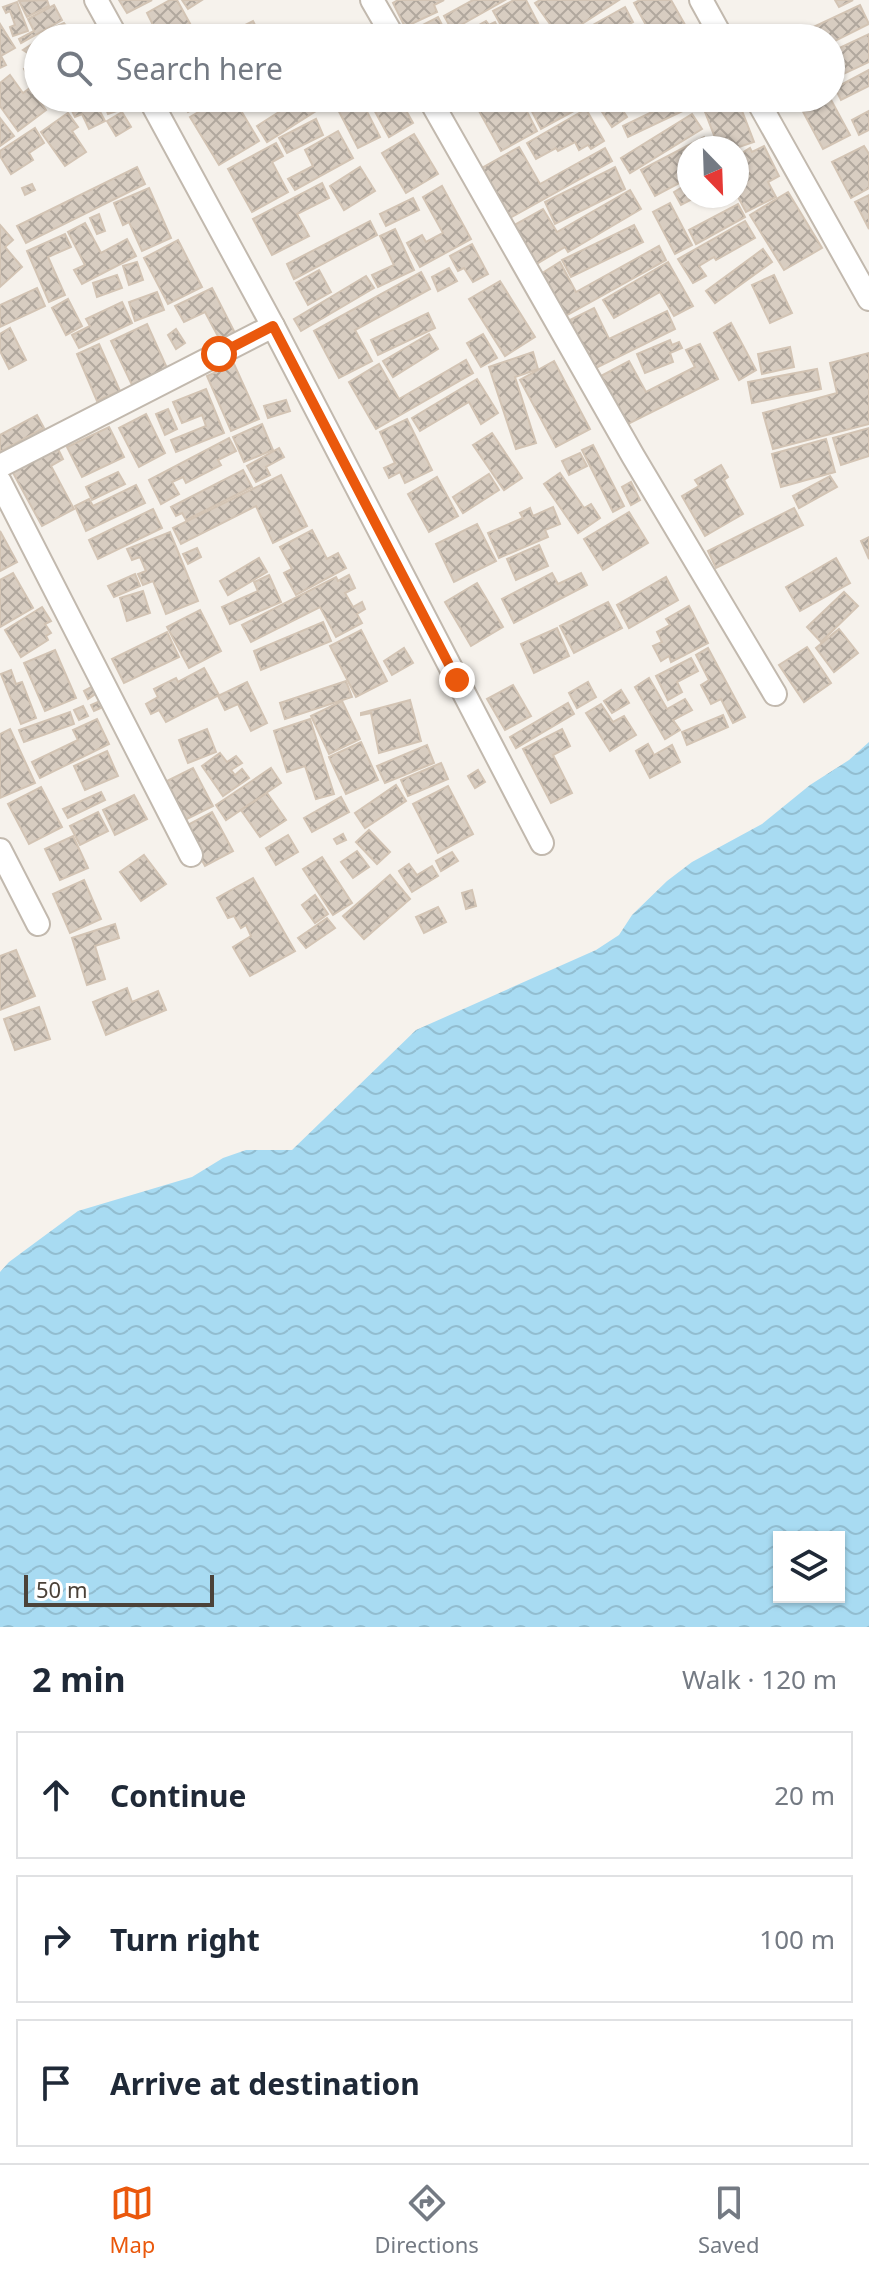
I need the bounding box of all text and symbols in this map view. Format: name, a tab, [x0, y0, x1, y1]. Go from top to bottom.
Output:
search box	[24, 24, 845, 112]
icon: search	[52, 46, 96, 90]
text: Search here	[116, 48, 283, 89]
north arrow	[677, 136, 749, 208]
route start	[201, 336, 237, 372]
route end	[439, 662, 475, 698]
map controls	[773, 1531, 845, 1603]
button: layers	[773, 1531, 845, 1603]
scale bar	[24, 1571, 214, 1607]
text: 50 m	[36, 1574, 87, 1604]
text: 2 min	[32, 1656, 126, 1702]
text: Walk · 120 m	[682, 1661, 837, 1697]
icon: ahead	[34, 1773, 78, 1817]
text: Continue	[110, 1775, 246, 1816]
text: 20 m	[774, 1777, 835, 1813]
icon: right	[34, 1917, 78, 1961]
text: Turn right	[110, 1919, 260, 1960]
text: 100 m	[759, 1921, 835, 1957]
icon: arrive	[34, 2061, 78, 2105]
text: Arrive at destination	[110, 2063, 420, 2104]
tab: Map	[110, 2181, 155, 2259]
tab: Directions	[374, 2181, 479, 2259]
tab: Saved	[698, 2181, 759, 2259]

